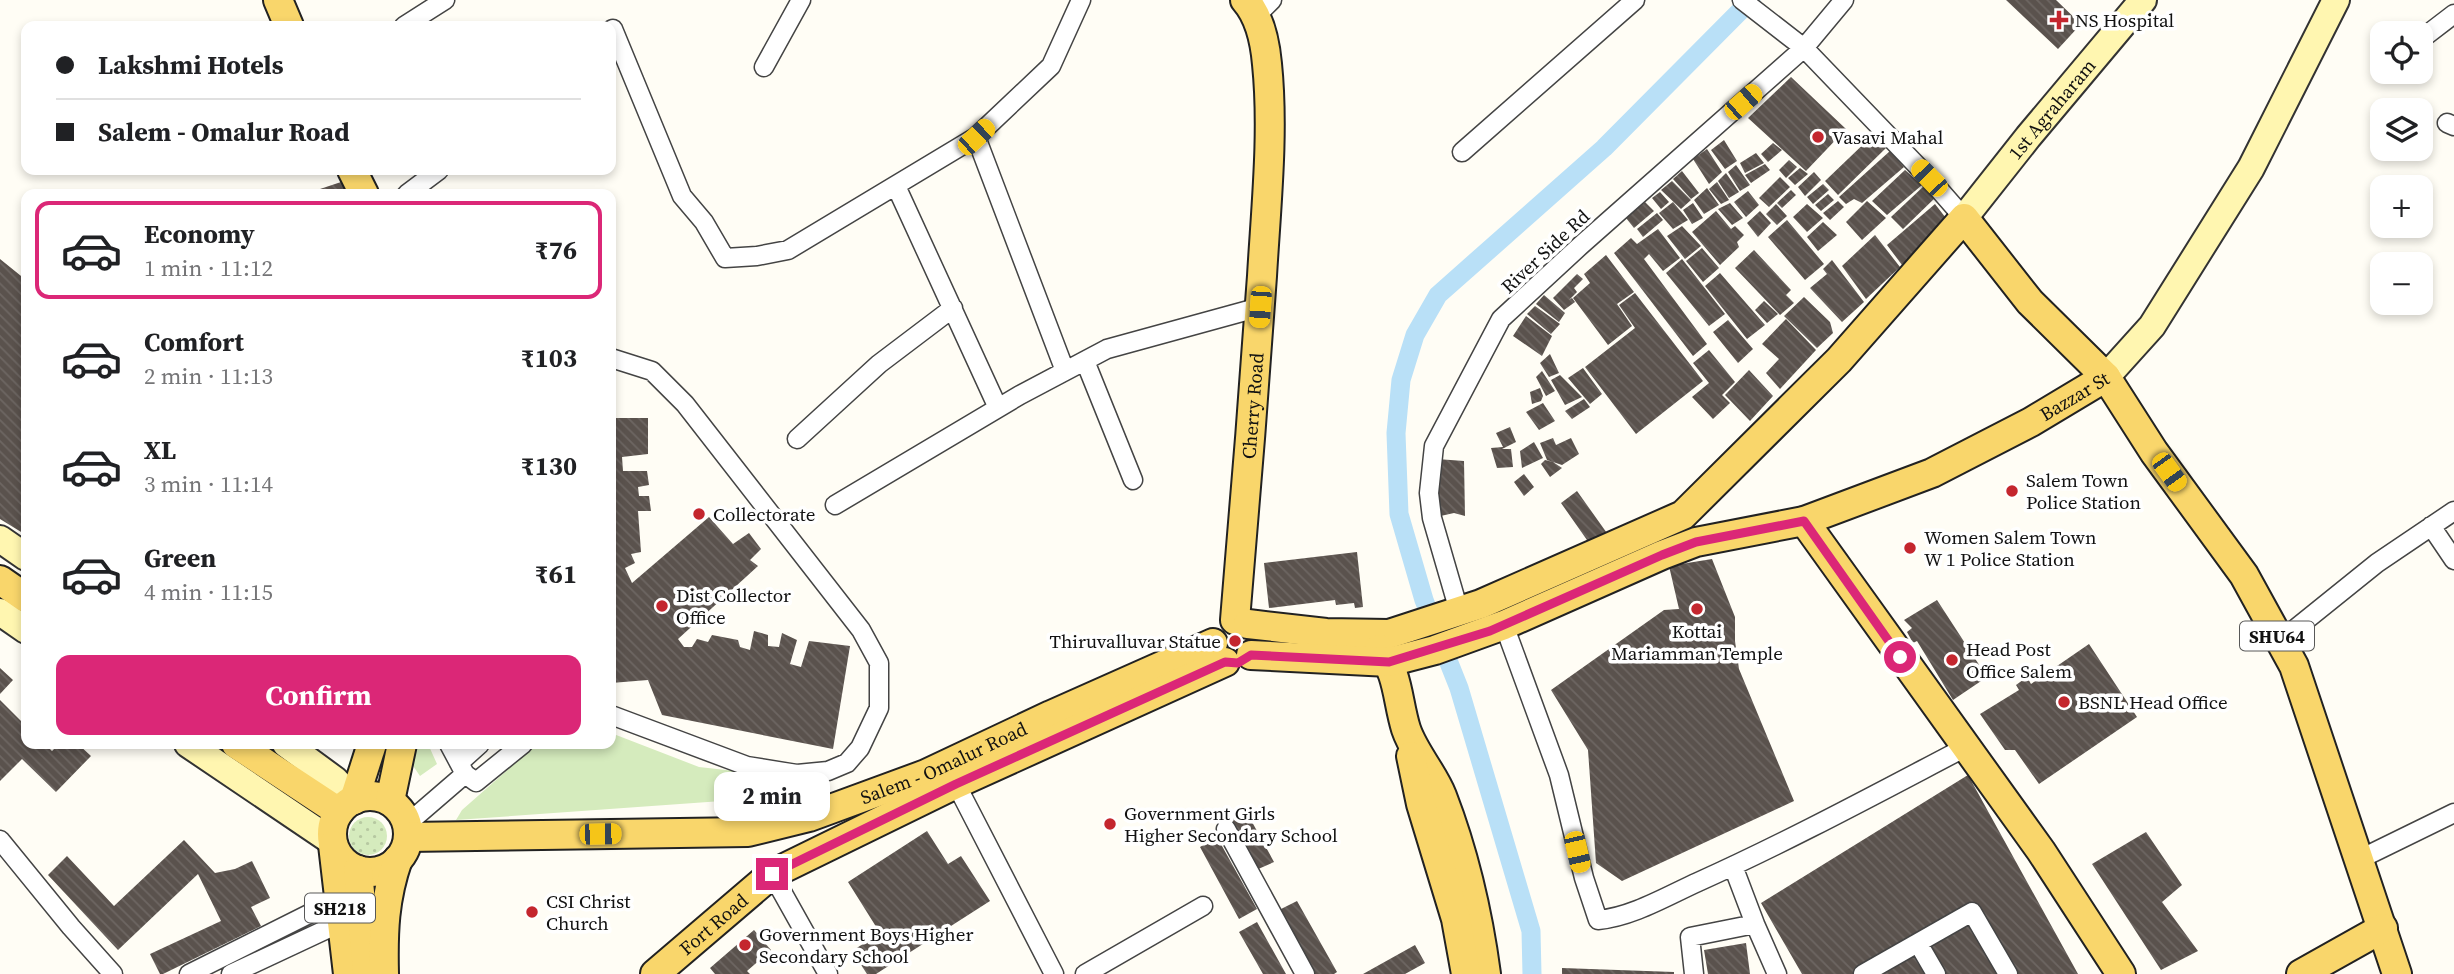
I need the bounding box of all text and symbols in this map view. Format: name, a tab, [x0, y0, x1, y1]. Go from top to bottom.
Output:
place label: NS Hospital	[2075, 7, 2175, 33]
marker: NS Hospital	[2049, 10, 2069, 30]
map controls	[2370, 21, 2433, 315]
button: locate	[2370, 21, 2433, 84]
text: Lakshmi Hotels	[98, 47, 284, 83]
street label: 1st Agraharam	[2002, 53, 2101, 165]
car	[1721, 80, 1766, 124]
button: layers	[2370, 98, 2433, 161]
text: Salem - Omalur Road	[98, 114, 350, 150]
car	[954, 115, 999, 159]
place label: Vasavi Mahal	[1832, 124, 1944, 150]
marker: Vasavi Mahal	[1810, 129, 1826, 145]
car	[1907, 156, 1952, 200]
button: +	[2370, 175, 2433, 238]
street label: River Side Rd	[1495, 203, 1595, 299]
text: Economy	[144, 216, 255, 252]
icon: car	[60, 219, 123, 282]
text: ₹76	[535, 232, 577, 268]
text: 1 min · 11:12	[144, 252, 273, 284]
button: −	[2370, 252, 2433, 315]
car	[1249, 285, 1272, 329]
text: Comfort	[144, 324, 244, 360]
icon: car	[60, 327, 123, 390]
text: ₹103	[521, 340, 577, 376]
street label: Cherry Road	[1235, 351, 1269, 460]
text: 2 min · 11:13	[144, 360, 273, 392]
street label: Bazzar St	[2035, 365, 2115, 427]
text: XL	[144, 432, 176, 468]
icon: car	[60, 435, 123, 498]
text: ₹130	[521, 448, 577, 484]
car	[2149, 449, 2190, 495]
place label: Salem Town Police Station	[2026, 467, 2141, 515]
text: 3 min · 11:14	[144, 468, 273, 500]
marker: Salem Town Police Station	[2004, 483, 2020, 499]
place label: Collectorate	[713, 501, 816, 527]
marker: Collectorate	[691, 506, 707, 522]
place label: Women Salem Town W 1 Police Station	[1924, 524, 2097, 572]
text: Green	[144, 540, 216, 576]
marker: Women Salem Town W 1 Police Station	[1902, 540, 1918, 556]
icon: car	[60, 543, 123, 606]
text: ₹61	[535, 556, 577, 592]
text: 4 min · 11:15	[144, 576, 273, 608]
place label: Dist Collector Office	[676, 582, 791, 630]
marker: Dist Collector Office	[654, 598, 670, 614]
marker: Kottai Mariamman Temple	[1689, 601, 1705, 617]
place label: Kottai Mariamman Temple	[1611, 618, 1783, 666]
road number: SHU64	[2240, 622, 2314, 650]
place label: Thiruvalluvar Statue	[1049, 628, 1221, 654]
marker: Thiruvalluvar Statue	[1227, 633, 1243, 649]
place label: Head Post Office Salem	[1966, 636, 2072, 684]
route start	[1884, 641, 1916, 673]
marker: Head Post Office Salem	[1944, 652, 1960, 668]
button: Confirm	[56, 655, 581, 735]
place label: BSNL Head Office	[2078, 689, 2228, 715]
marker: BSNL Head Office	[2056, 694, 2072, 710]
street label: Salem - Omalur Road	[857, 715, 1031, 810]
callout: 2 min	[714, 772, 830, 822]
text: 2 min	[742, 780, 802, 812]
place label: Government Girls Higher Secondary School	[1124, 800, 1338, 848]
marker: Government Girls Higher Secondary School	[1102, 816, 1118, 832]
car	[579, 823, 622, 845]
car	[1563, 829, 1592, 875]
route end	[756, 858, 788, 890]
street label: Fort Road	[674, 887, 754, 961]
place label: CSI Christ Church	[546, 888, 631, 936]
road number: SH218	[305, 894, 375, 923]
marker: CSI Christ Church	[524, 904, 540, 920]
place label: Government Boys Higher Secondary School	[759, 921, 974, 969]
marker: Government Boys Higher Secondary School	[737, 937, 753, 953]

